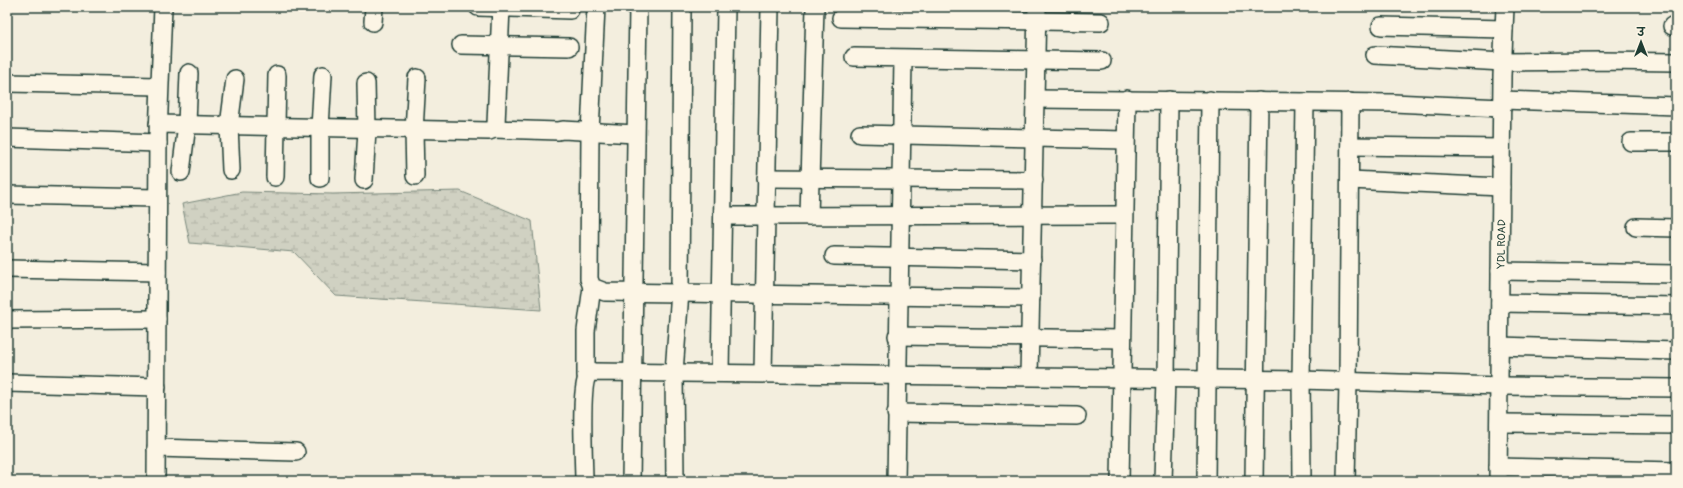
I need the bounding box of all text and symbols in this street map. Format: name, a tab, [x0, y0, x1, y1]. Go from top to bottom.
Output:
north arrow	[1621, 22, 1661, 62]
text: उ	[1636, 26, 1646, 39]
street label: YDL ROAD	[1495, 219, 1508, 270]

